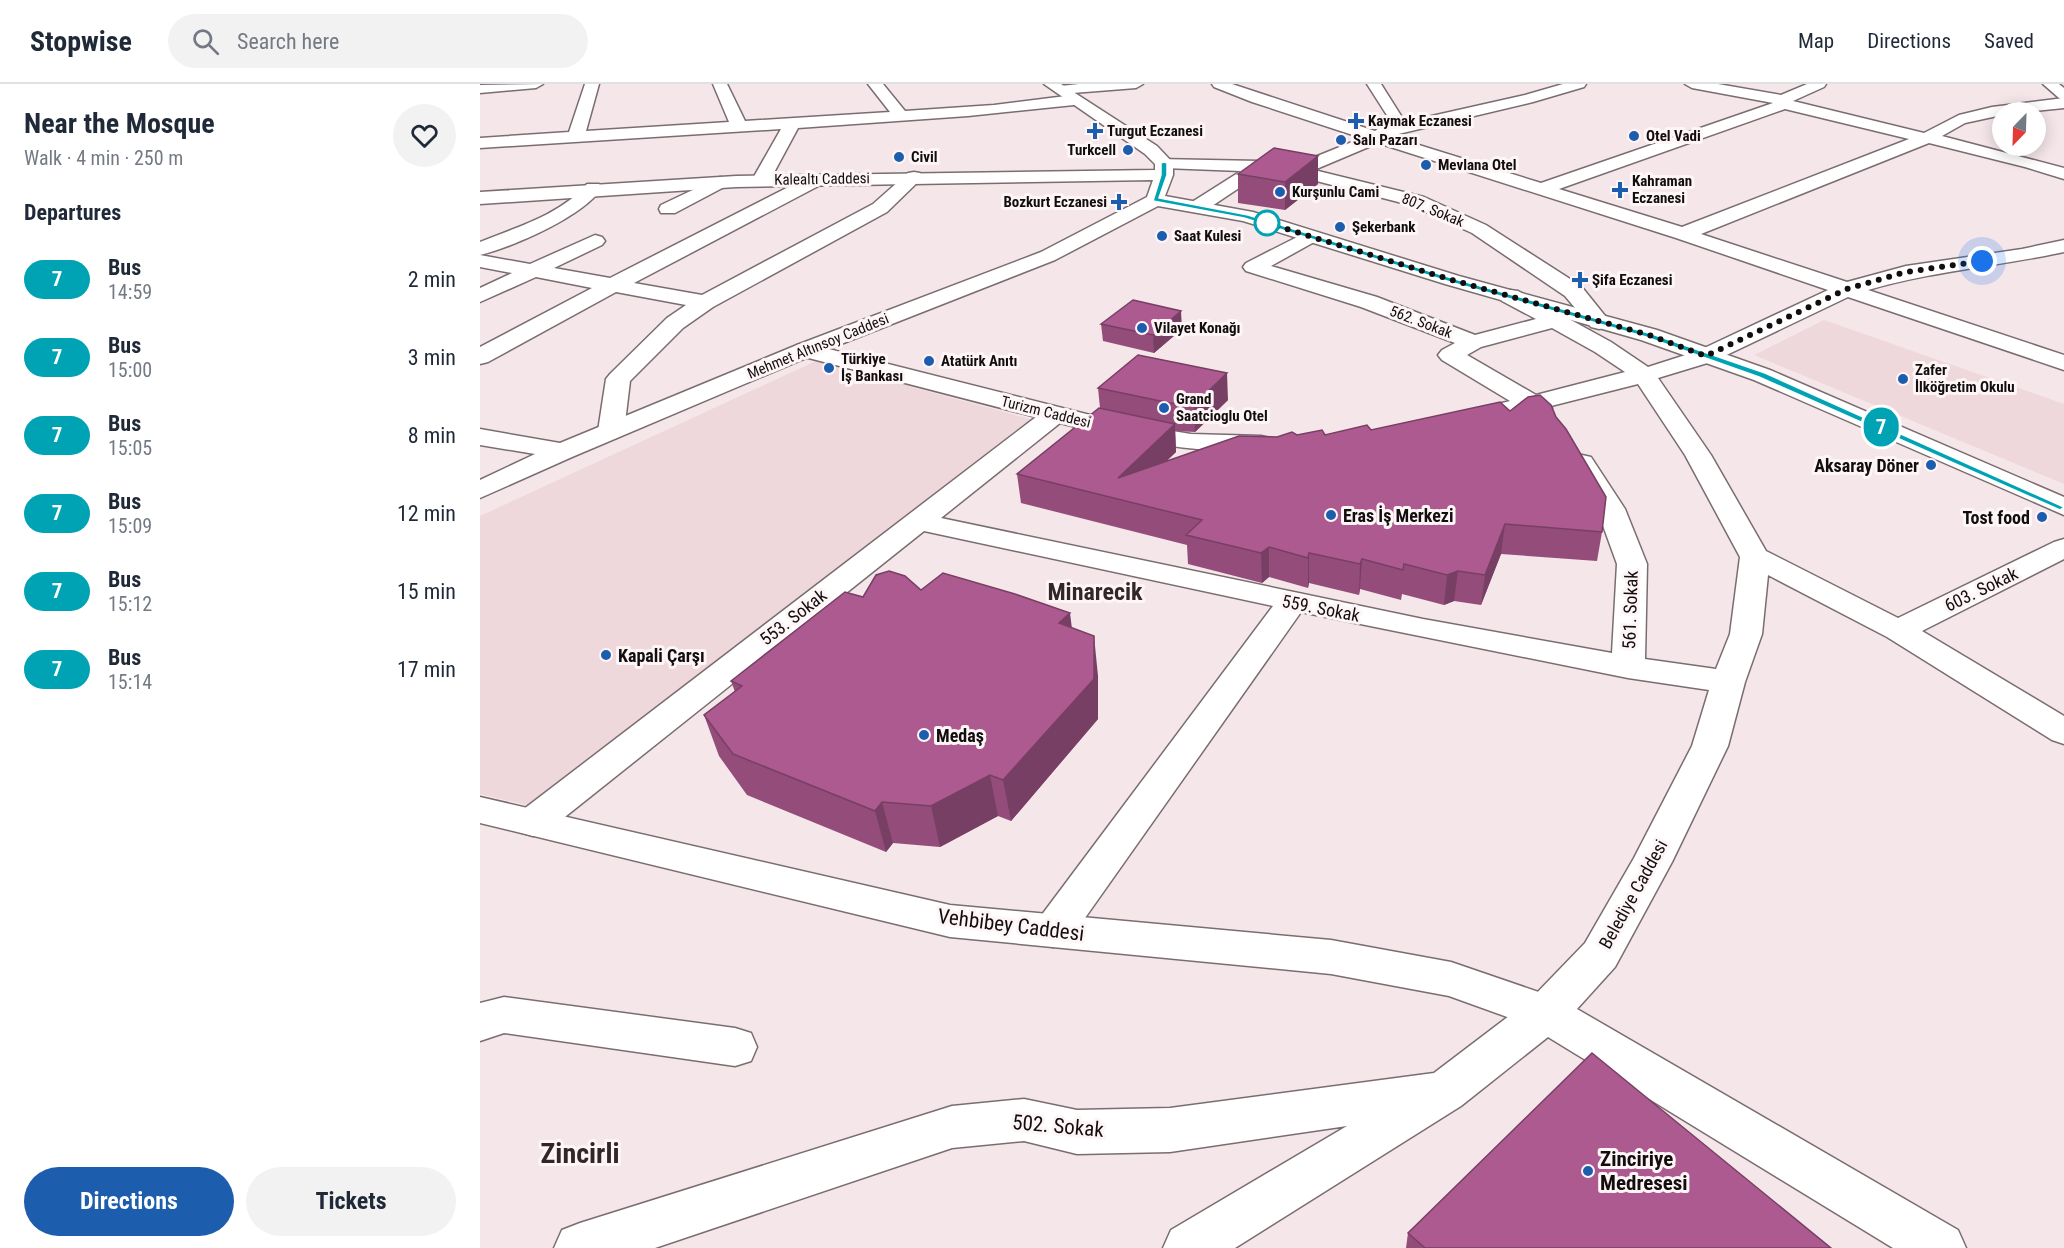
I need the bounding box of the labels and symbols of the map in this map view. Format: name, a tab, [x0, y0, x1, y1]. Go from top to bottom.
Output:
north arrow	[1992, 102, 2046, 156]
place label: Kaymak Eczanesi	[1368, 112, 1472, 130]
marker: Kaymak Eczanesi	[1349, 114, 1363, 128]
place label: Turgut Eczanesi	[1107, 122, 1203, 140]
marker: Turgut Eczanesi	[1088, 124, 1102, 138]
place label: Otel Vadi	[1646, 127, 1701, 145]
marker: Otel Vadi	[1627, 129, 1641, 143]
place label: Salı Pazarı	[1353, 131, 1418, 149]
marker: Salı Pazarı	[1334, 133, 1348, 147]
place label: Turkcell	[1067, 141, 1116, 159]
marker: Turkcell	[1121, 143, 1135, 157]
place label: Civil	[911, 148, 938, 166]
marker: Civil	[892, 150, 906, 164]
place label: Mevlana Otel	[1438, 156, 1517, 174]
marker: Mevlana Otel	[1419, 158, 1433, 172]
street label: Kalealtı Caddesi	[774, 169, 870, 189]
place label: Kahraman Eczanesi	[1632, 172, 1692, 207]
place label: Kurşunlu Cami	[1292, 183, 1379, 201]
marker: Kahraman Eczanesi	[1613, 183, 1627, 197]
marker: Kurşunlu Cami	[1273, 185, 1287, 199]
street label: 807. Sokak	[1399, 189, 1467, 231]
place label: Bozkurt Eczanesi	[1003, 193, 1107, 211]
marker: Bozkurt Eczanesi	[1112, 195, 1126, 209]
unlabelled marker	[1254, 210, 1280, 236]
place label: Şekerbank	[1352, 218, 1416, 236]
marker: Şekerbank	[1333, 220, 1347, 234]
place label: Saat Kulesi	[1174, 227, 1241, 245]
marker: Saat Kulesi	[1155, 229, 1169, 243]
your location	[1967, 246, 1997, 276]
place label: Şifa Eczanesi	[1592, 271, 1672, 289]
marker: Şifa Eczanesi	[1573, 273, 1587, 287]
street label: 562. Sokak	[1387, 302, 1455, 342]
street label: Mehmet Altınsoy Caddesi	[745, 309, 891, 383]
place label: Vilayet Konağı	[1154, 319, 1241, 337]
marker: Vilayet Konağı	[1135, 321, 1149, 335]
place label: Türkiye İş Bankası	[841, 350, 903, 385]
place label: Atatürk Anıtı	[941, 352, 1018, 370]
marker: Atatürk Anıtı	[922, 354, 936, 368]
marker: Türkiye İş Bankası	[822, 361, 836, 375]
place label: Zafer İlköğretim Okulu	[1915, 361, 2015, 396]
marker: Zafer İlköğretim Okulu	[1896, 372, 1910, 386]
place label: Grand Saatcioglu Otel	[1176, 390, 1268, 425]
street label: Turizm Caddesi	[999, 392, 1093, 432]
marker: Grand Saatcioglu Otel	[1157, 401, 1171, 415]
line badge: 7	[1862, 408, 1900, 446]
place label: Aksaray Döner	[1814, 455, 1919, 476]
marker: Aksaray Döner	[1924, 458, 1938, 472]
place label: Eras İş Merkezi	[1343, 505, 1453, 526]
place label: Tost food	[1963, 507, 2030, 528]
marker: Eras İş Merkezi	[1324, 508, 1338, 522]
marker: Tost food	[2035, 510, 2049, 524]
street label: 603. Sokak	[1941, 562, 2021, 616]
street label: 561. Sokak	[1618, 570, 1642, 650]
district label: Minarecik	[1047, 578, 1143, 606]
street label: 553. Sokak	[756, 584, 830, 650]
street label: 559. Sokak	[1280, 590, 1362, 626]
place label: Kapali Çarşı	[618, 645, 705, 666]
marker: Kapali Çarşı	[599, 648, 613, 662]
place label: Medaş	[936, 725, 984, 746]
marker: Medaş	[917, 728, 931, 742]
street label: Belediye Caddesi	[1594, 836, 1672, 952]
street label: Vehbibey Caddesi	[937, 904, 1085, 946]
street label: 502. Sokak	[1011, 1110, 1105, 1142]
district label: Zincirli	[541, 1137, 620, 1170]
place label: Zinciriye Medresesi	[1600, 1147, 1688, 1195]
marker: Zinciriye Medresesi	[1581, 1164, 1595, 1178]

